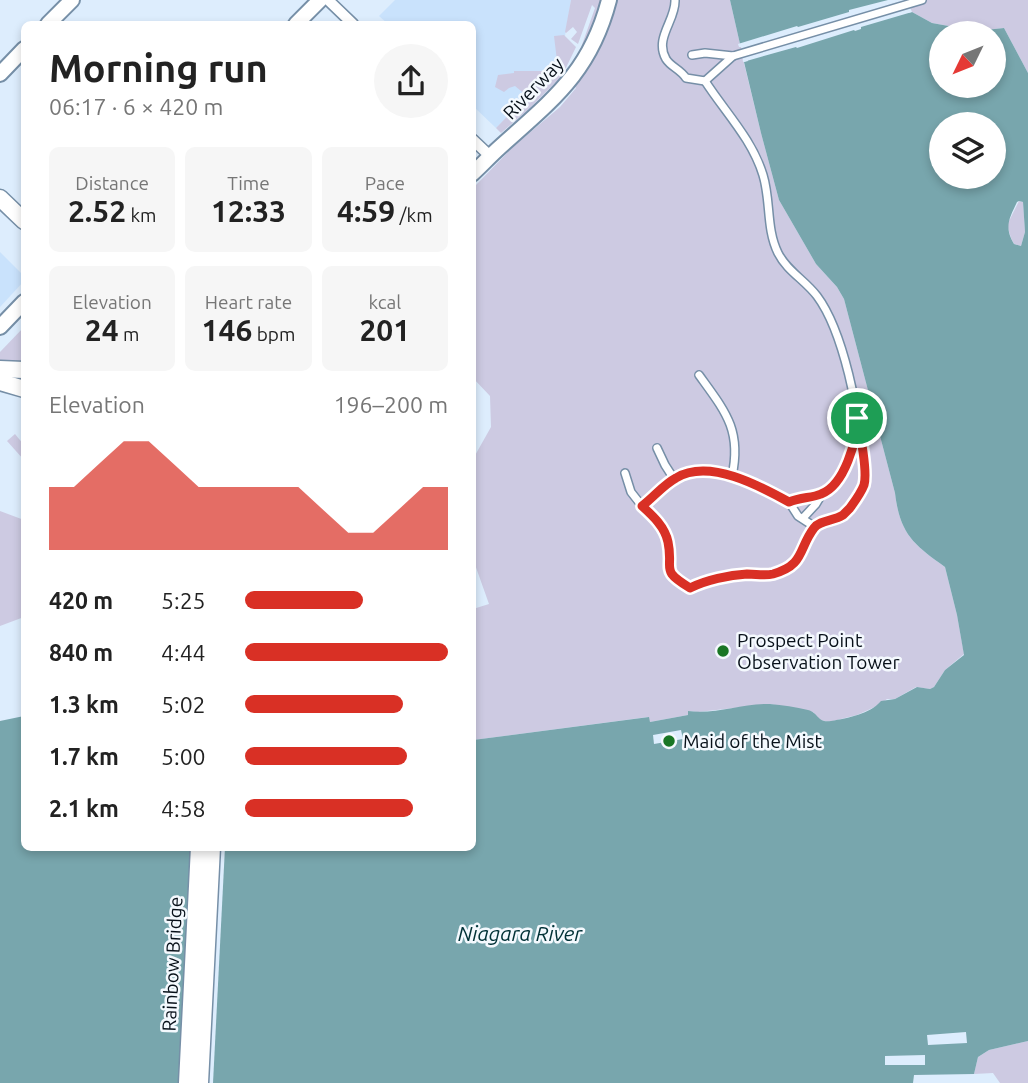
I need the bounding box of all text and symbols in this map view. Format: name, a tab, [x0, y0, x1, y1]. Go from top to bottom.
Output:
north arrow	[929, 21, 1006, 98]
map controls	[929, 21, 1006, 189]
button: share	[374, 44, 448, 118]
text: Morning run	[49, 47, 268, 89]
street label: Riverway	[498, 53, 568, 123]
text: 06:17 · 6 × 420 m	[49, 94, 223, 119]
button: layers	[929, 112, 1006, 189]
text: Distance	[75, 172, 149, 194]
text: Time	[227, 172, 270, 194]
text: Pace	[365, 172, 405, 194]
text: 2.52	[68, 194, 126, 228]
text: 12:33	[211, 194, 286, 228]
text: 4:59	[337, 194, 395, 228]
text: km	[126, 204, 156, 226]
text: /km	[395, 204, 433, 226]
text: Elevation	[73, 291, 152, 313]
text: Heart rate	[205, 291, 292, 313]
text: kcal	[368, 291, 401, 313]
text: 24	[85, 313, 119, 347]
text: 146	[202, 313, 252, 347]
text: 201	[359, 313, 410, 347]
text: m	[119, 323, 139, 345]
text: bpm	[252, 323, 295, 345]
pin	[827, 388, 887, 448]
text: Elevation	[49, 392, 145, 417]
text: 196–200 m	[334, 392, 448, 417]
icon: arrive	[838, 399, 876, 437]
text: 420 m	[49, 588, 113, 613]
text: 5:25	[161, 588, 206, 613]
place label: Prospect Point Observation Tower	[737, 629, 900, 673]
text: 840 m	[49, 640, 113, 665]
text: 4:44	[161, 640, 206, 665]
marker: Prospect Point Observation Tower	[715, 643, 731, 659]
text: 1.3 km	[49, 692, 119, 717]
text: 5:02	[161, 692, 206, 717]
place label: Maid of the Mist	[683, 730, 823, 752]
marker: Maid of the Mist	[661, 733, 677, 749]
text: 1.7 km	[49, 744, 119, 769]
text: 5:00	[161, 744, 206, 769]
text: 2.1 km	[49, 796, 119, 821]
text: 4:58	[161, 796, 206, 821]
street label: Rainbow Bridge	[157, 896, 187, 1032]
water label: Niagara River	[458, 921, 583, 945]

